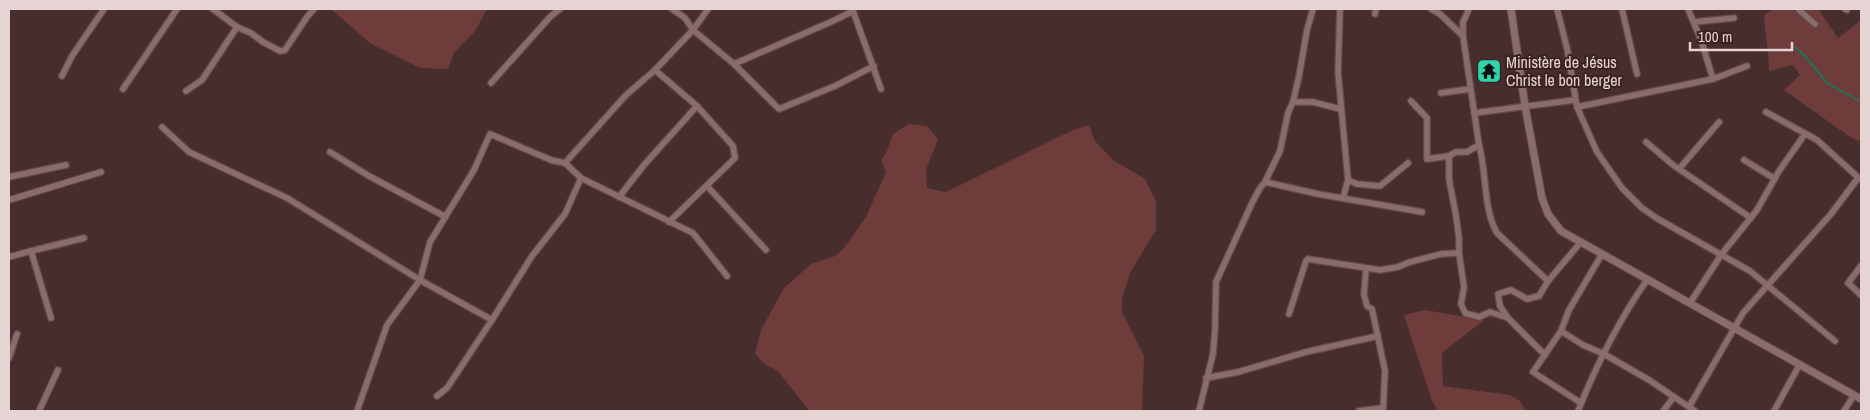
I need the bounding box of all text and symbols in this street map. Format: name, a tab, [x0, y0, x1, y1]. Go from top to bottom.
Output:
scale bar	[1690, 20, 1792, 52]
text: 100 m	[1698, 26, 1732, 47]
place label: Ministère de Jésus Christ le bon berger	[1506, 51, 1623, 91]
temple icon: Ministère de Jésus Christ le bon berger	[1476, 58, 1502, 84]

